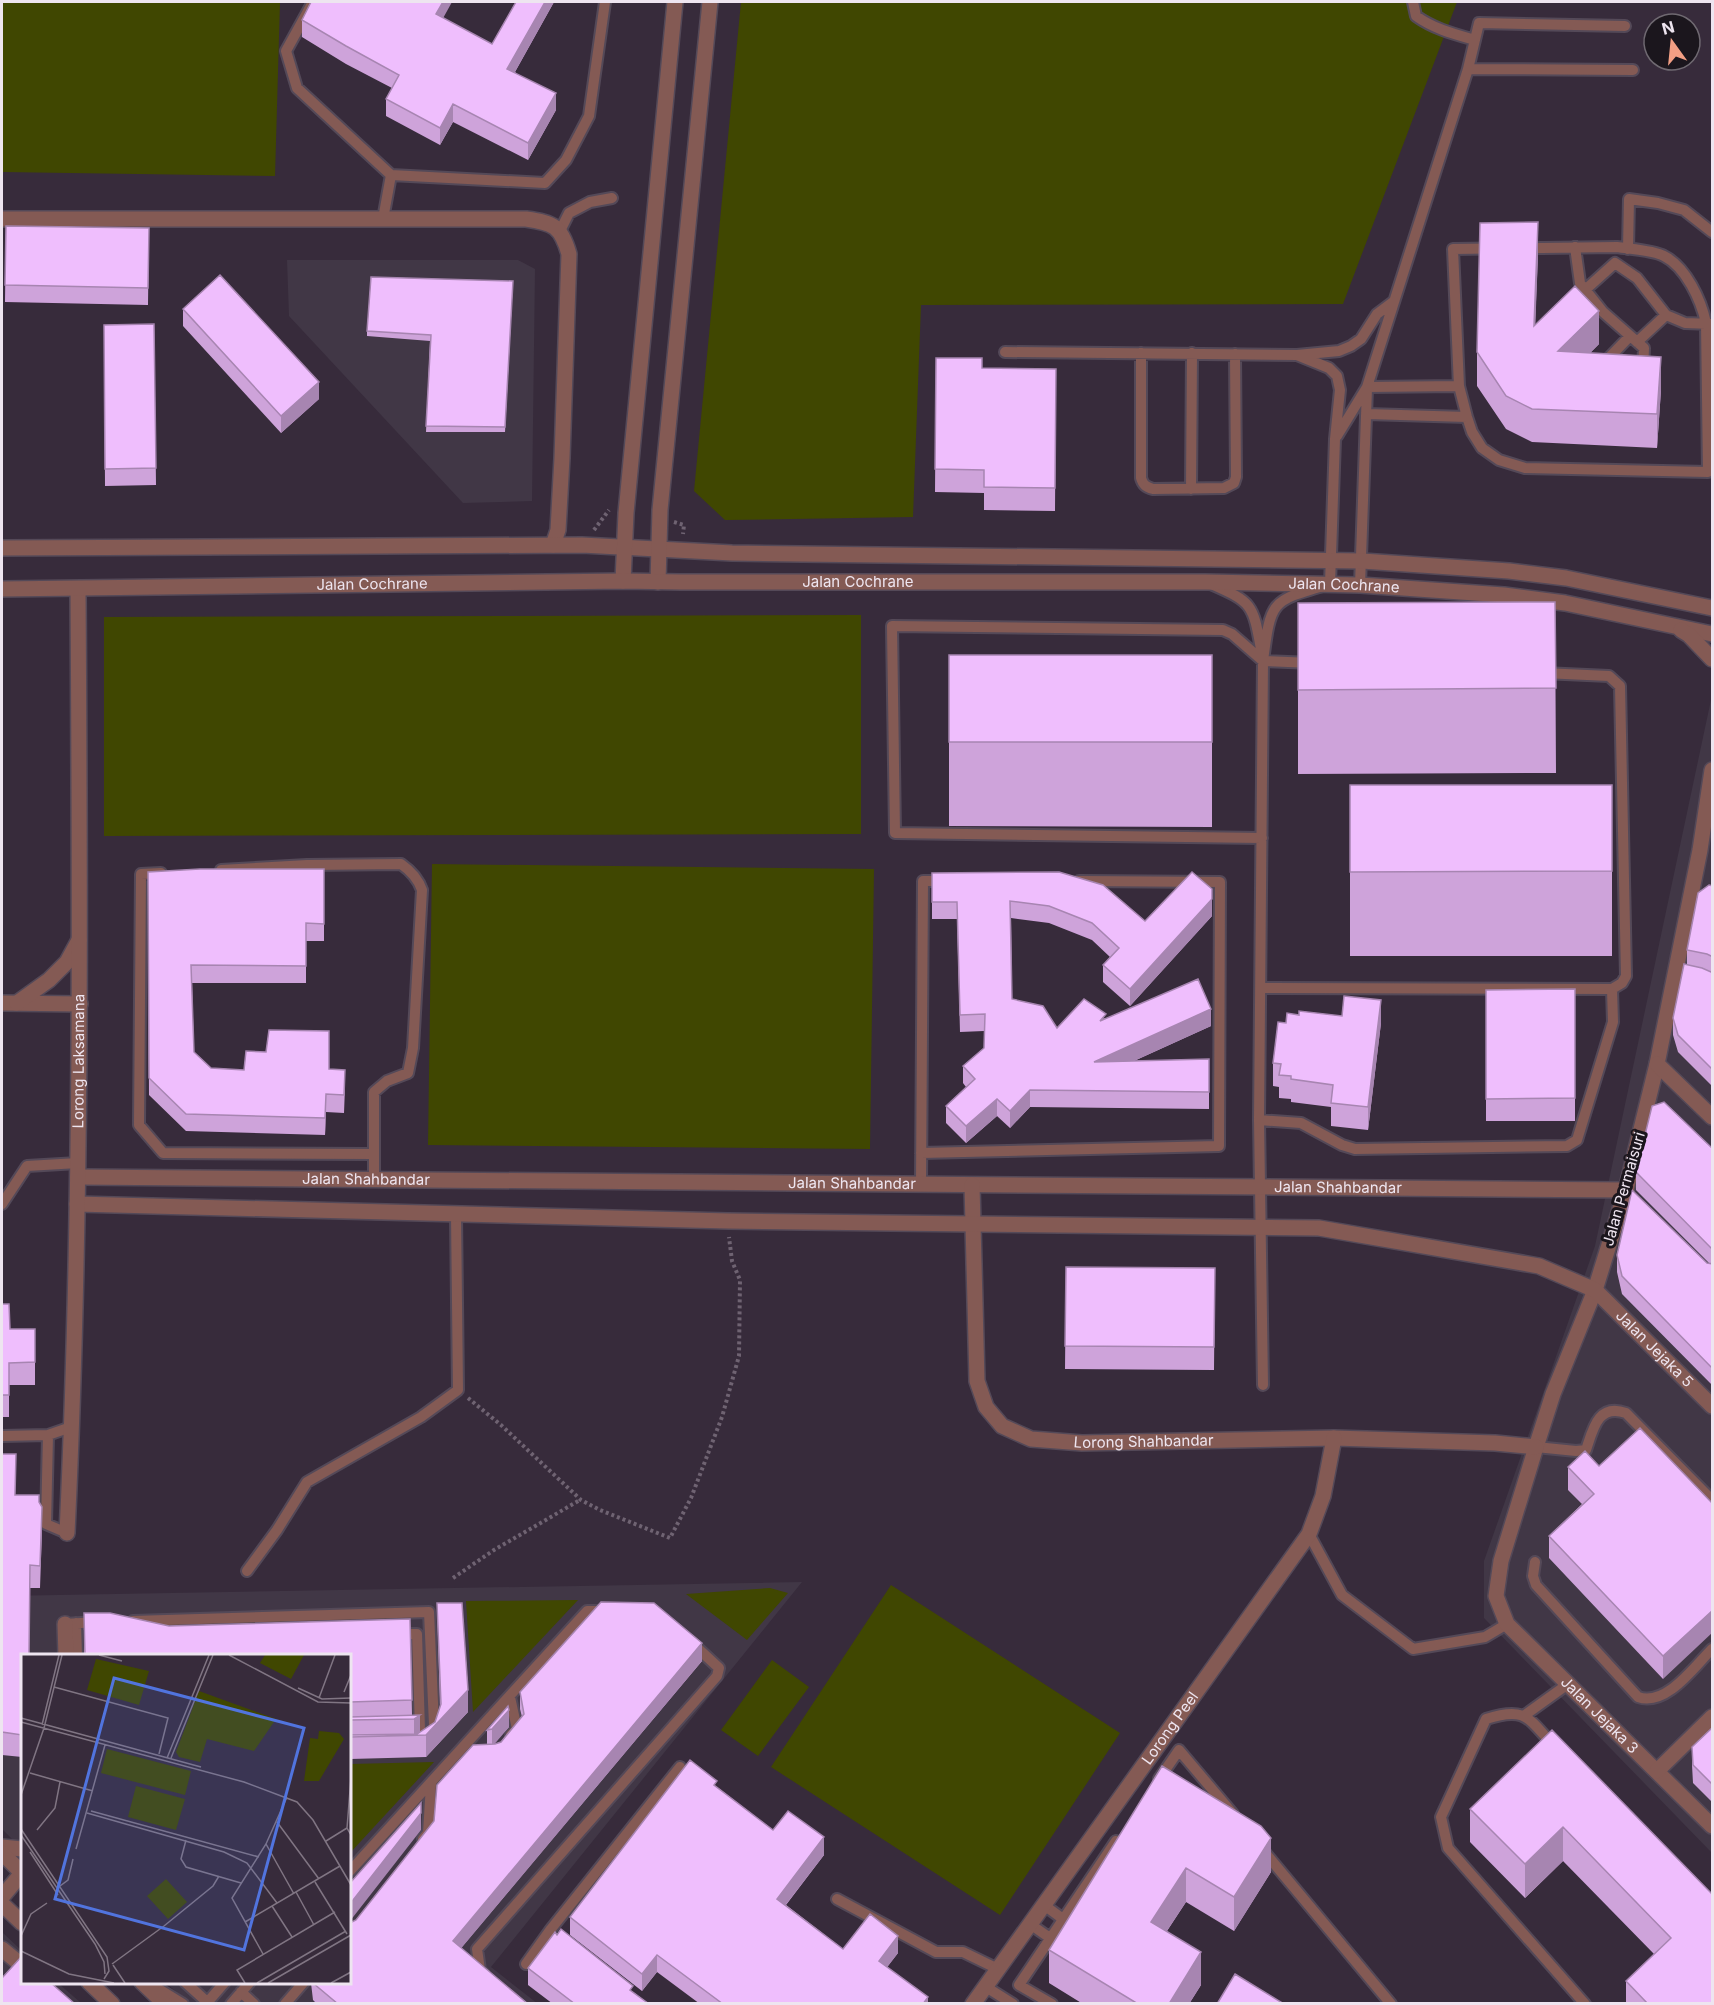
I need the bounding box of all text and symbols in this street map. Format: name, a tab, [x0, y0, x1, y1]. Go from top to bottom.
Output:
north arrow	[1642, 12, 1702, 72]
text: N	[1660, 16, 1677, 39]
street label: Jalan Cochrane	[802, 572, 914, 591]
street label: Jalan Cochrane	[316, 574, 428, 594]
street label: Jalan Cochrane	[1288, 574, 1400, 597]
street label: Lorong Laksamana	[68, 994, 88, 1129]
street label: Jalan Permaisuri	[1598, 1130, 1649, 1248]
street label: Jalan Shahbandar	[302, 1169, 430, 1189]
street label: Jalan Shahbandar	[788, 1173, 916, 1193]
street label: Jalan Shahbandar	[1274, 1177, 1402, 1197]
street label: Jalan Jejaka 5	[1612, 1306, 1697, 1391]
street label: Lorong Shahbandar	[1073, 1430, 1214, 1452]
inset map	[21, 1654, 351, 1984]
street label: Jalan Jejaka 3	[1557, 1672, 1643, 1757]
street label: Lorong Peel	[1137, 1688, 1202, 1768]

